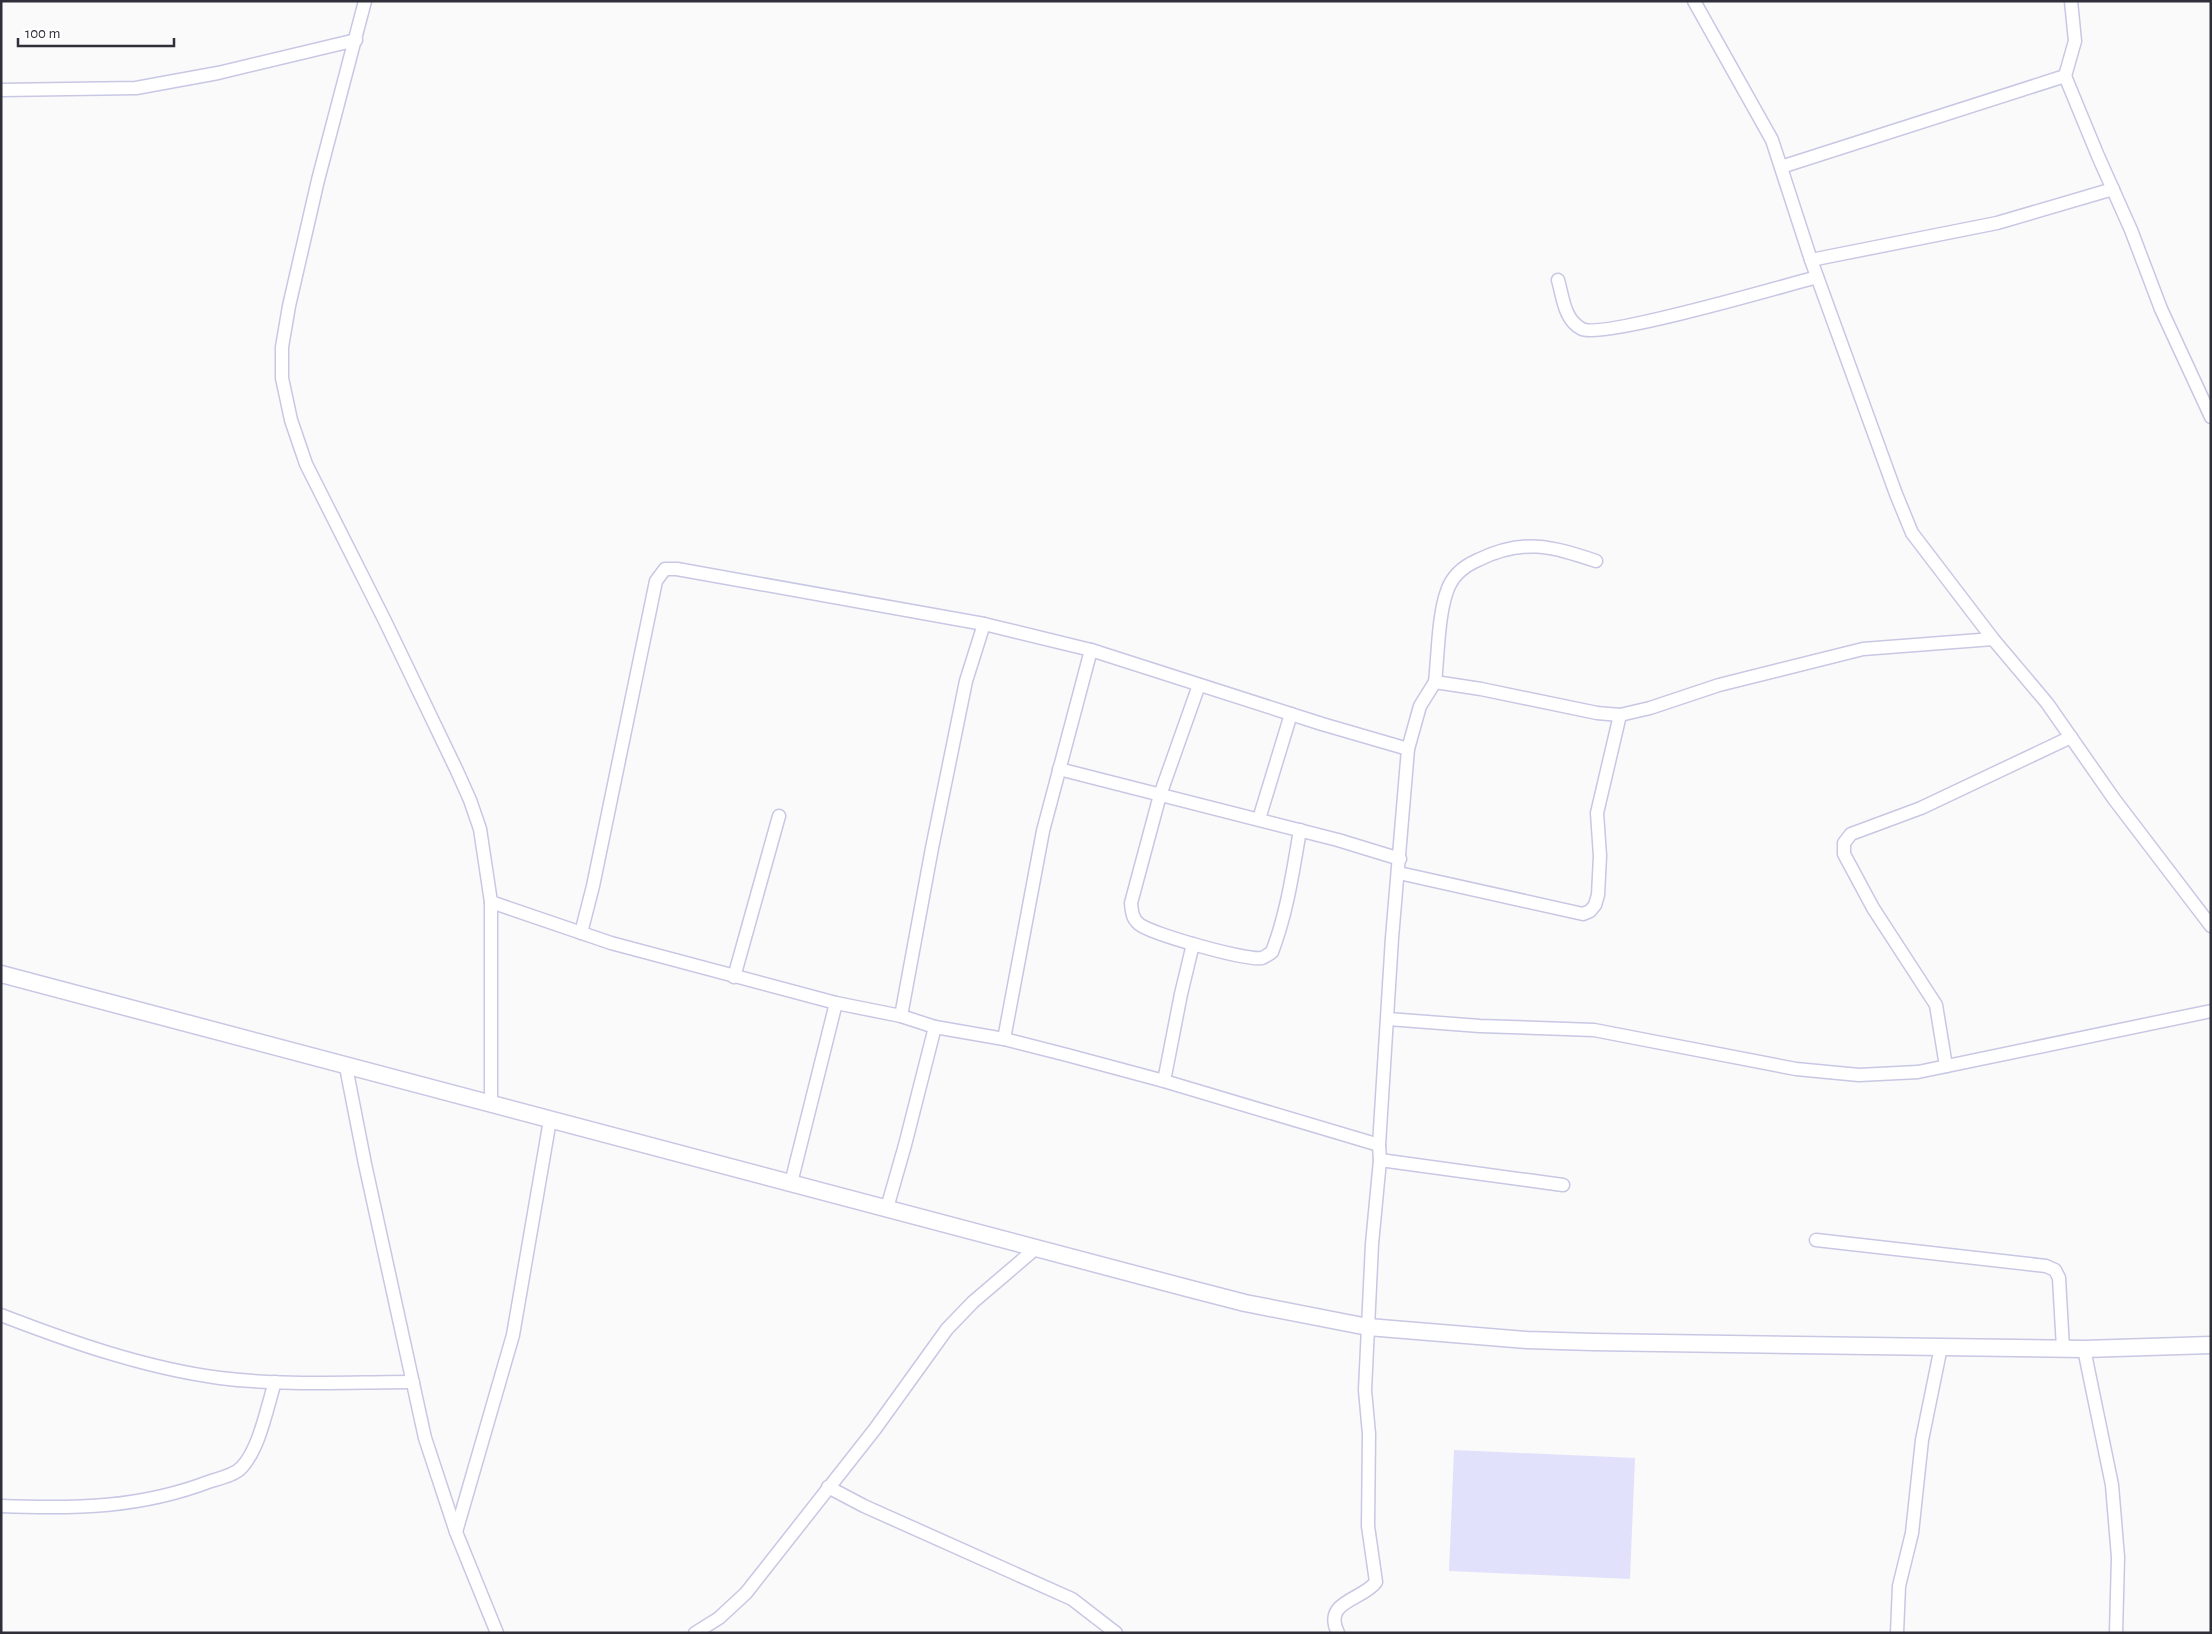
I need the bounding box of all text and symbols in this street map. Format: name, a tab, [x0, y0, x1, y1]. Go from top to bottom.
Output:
scale bar	[18, 15, 174, 47]
text: 100 m	[25, 26, 60, 41]

